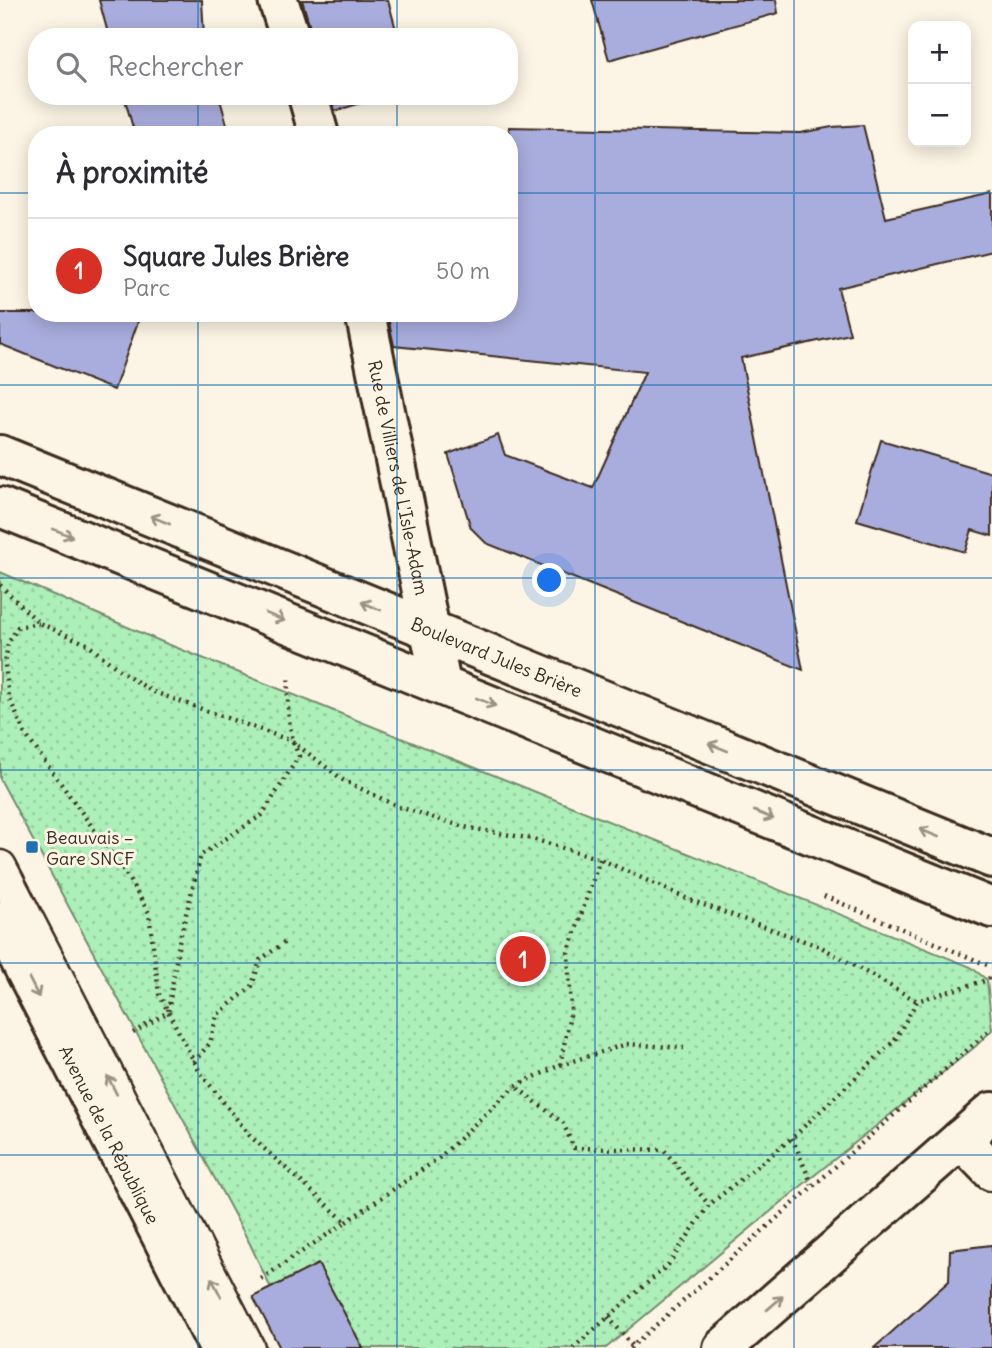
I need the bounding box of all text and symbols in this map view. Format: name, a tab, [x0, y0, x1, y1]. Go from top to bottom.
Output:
map controls	[908, 21, 971, 147]
button: +	[908, 21, 971, 84]
search box	[28, 28, 518, 105]
icon: search	[52, 48, 90, 86]
text: Rechercher	[108, 50, 244, 83]
button: −	[908, 84, 971, 147]
text: À proximité	[56, 153, 208, 191]
text: Square Jules Brière	[123, 240, 349, 273]
text: 1	[74, 256, 84, 285]
text: 50 m	[436, 256, 490, 285]
text: Parc	[123, 273, 170, 302]
street label: Rue de Villiers de L'Isle-Adam	[363, 358, 434, 597]
one-way arrow	[150, 513, 172, 526]
one-way arrow	[52, 527, 74, 540]
your location	[532, 563, 566, 597]
one-way arrow	[361, 598, 383, 611]
one-way arrow	[263, 611, 285, 624]
street label: Boulevard Jules Brière	[408, 612, 585, 702]
one-way arrow	[474, 696, 496, 709]
one-way arrow	[708, 740, 729, 753]
one-way arrow	[753, 810, 775, 823]
one-way arrow	[918, 825, 940, 838]
place label: Beauvais – Gare SNCF	[46, 826, 134, 870]
marker: Beauvais – Gare SNCF	[24, 839, 40, 855]
pin: 1	[500, 933, 546, 985]
one-way arrow	[27, 977, 41, 998]
street label: Avenue de la République	[54, 1041, 165, 1228]
one-way arrow	[105, 1075, 119, 1096]
one-way arrow	[209, 1278, 223, 1298]
one-way arrow	[765, 1295, 783, 1311]

